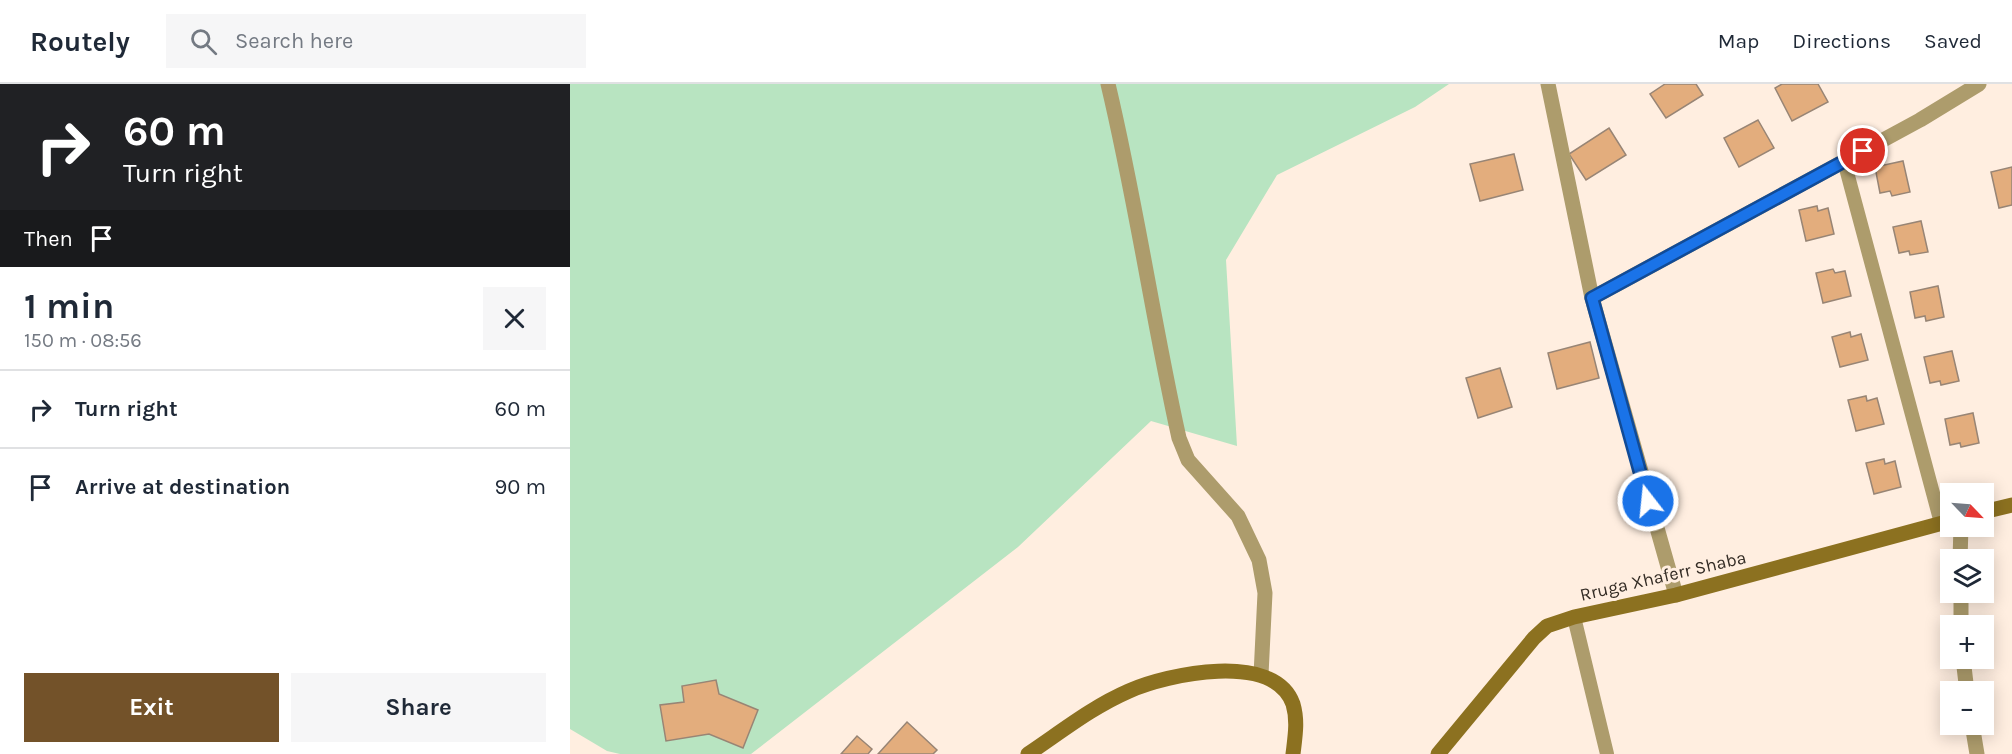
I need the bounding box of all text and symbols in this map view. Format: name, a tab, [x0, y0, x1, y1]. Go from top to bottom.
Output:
search box	[166, 14, 586, 68]
text: Routely	[30, 25, 130, 58]
icon: search	[187, 25, 220, 58]
text: Search here	[235, 28, 353, 54]
text: Map	[1718, 29, 1759, 53]
text: Directions	[1792, 29, 1891, 53]
text: Saved	[1924, 29, 1982, 53]
text: 60 m	[123, 106, 226, 156]
icon: right	[24, 108, 102, 186]
pin	[1837, 125, 1888, 176]
icon: arrive	[1846, 134, 1879, 167]
text: Turn right	[123, 157, 243, 189]
icon: arrive	[85, 222, 118, 255]
text: Then	[24, 226, 73, 252]
text: 1 min	[24, 285, 114, 327]
button: close	[483, 287, 546, 350]
text: 150 m · 08:56	[24, 329, 142, 352]
icon: right	[24, 393, 57, 426]
text: Turn right	[75, 396, 178, 422]
text: 60 m	[495, 396, 546, 422]
position arrow	[1616, 469, 1680, 533]
icon: arrive	[24, 471, 57, 504]
text: Arrive at destination	[75, 474, 290, 500]
text: 90 m	[494, 474, 546, 500]
north arrow	[1940, 483, 1994, 537]
map controls	[1940, 483, 1994, 735]
street label: Rruga Xhaferr Shaba	[1578, 546, 1748, 606]
button: layers	[1940, 549, 1994, 603]
button: +	[1940, 615, 1994, 669]
button: Exit	[24, 673, 279, 742]
button: Share	[291, 673, 546, 742]
button: −	[1940, 681, 1994, 735]

